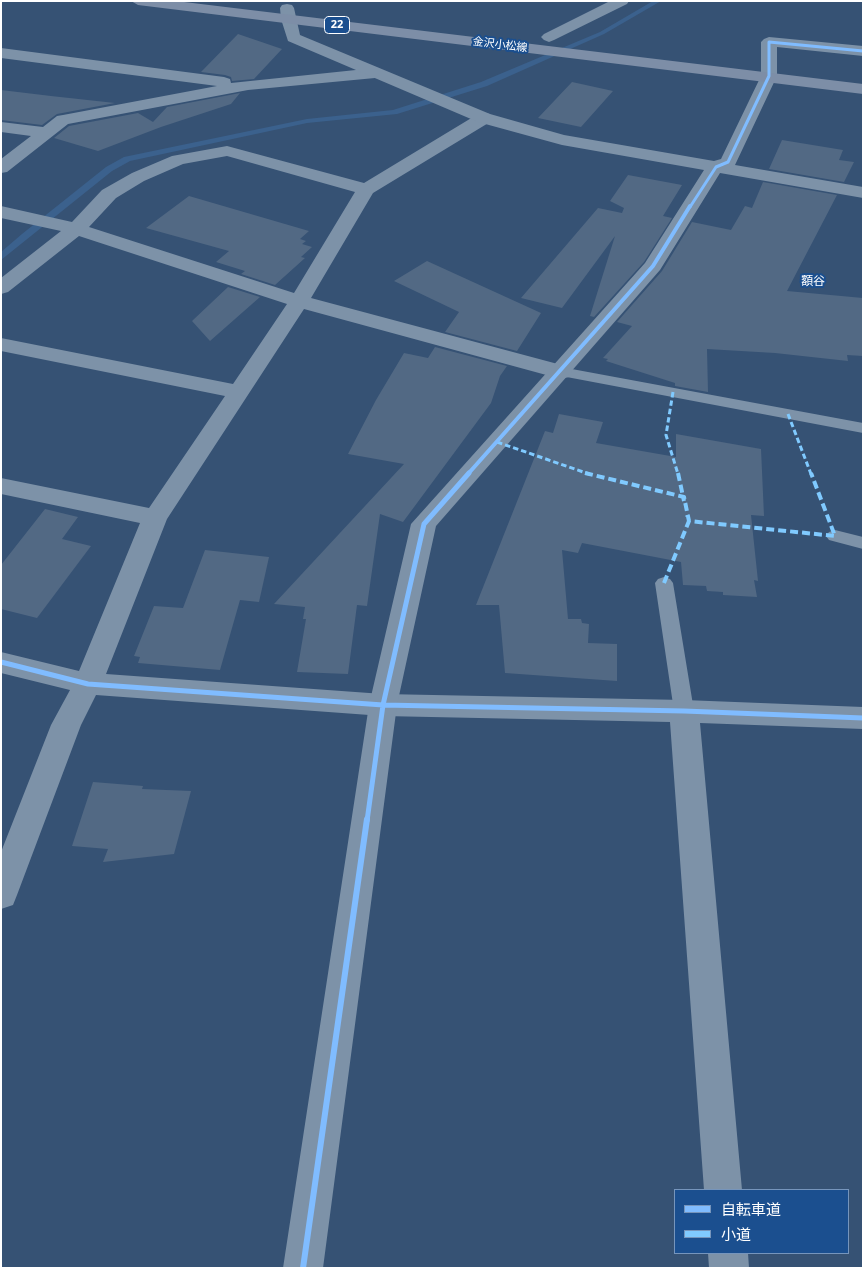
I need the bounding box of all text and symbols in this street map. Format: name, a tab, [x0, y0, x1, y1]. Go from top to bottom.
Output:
road number: 22	[324, 16, 350, 34]
street label: 金沢小松線	[472, 35, 528, 55]
district label: 額谷	[801, 275, 825, 289]
legend	[674, 1189, 849, 1254]
text: 自転車道	[721, 1199, 781, 1219]
text: 小道	[721, 1224, 751, 1244]

